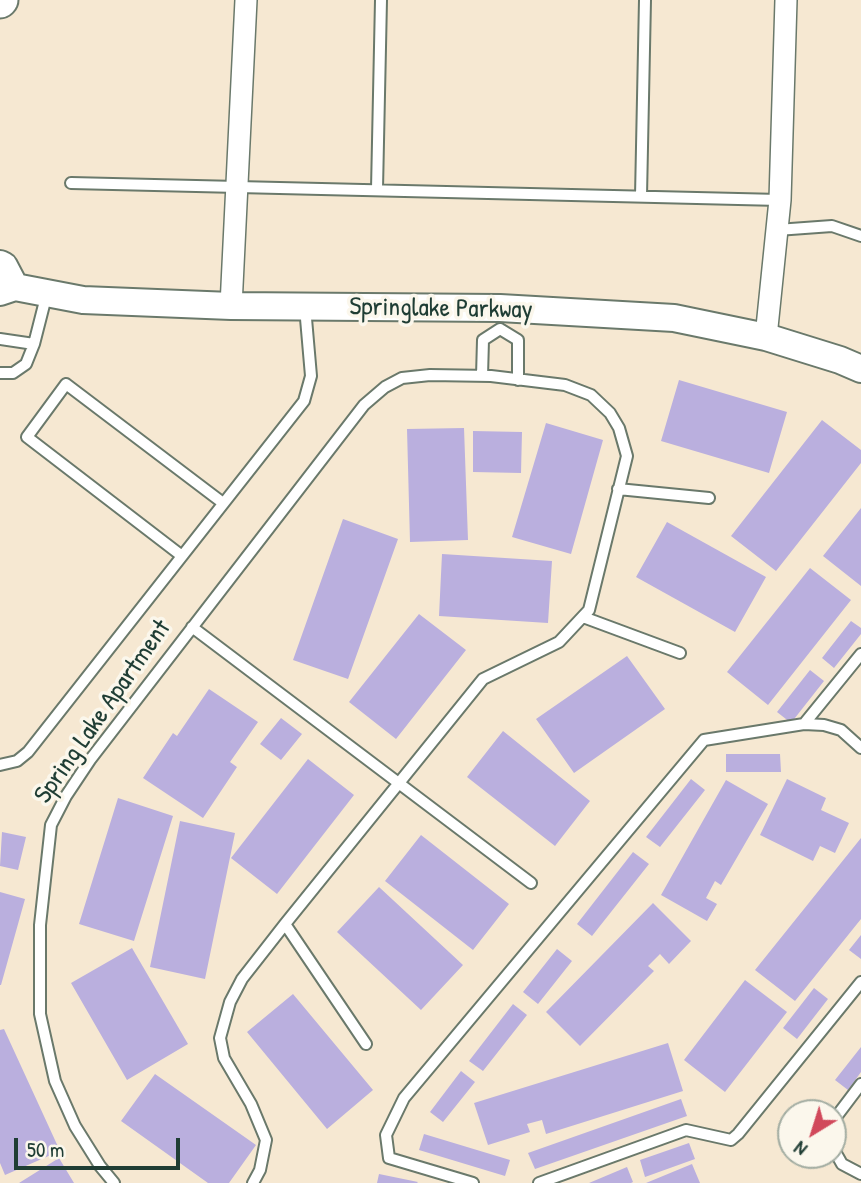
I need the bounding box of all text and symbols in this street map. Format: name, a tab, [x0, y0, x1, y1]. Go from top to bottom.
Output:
street label: Springlake Parkway	[349, 292, 533, 326]
street label: Spring Lake Apartment	[28, 614, 178, 810]
north arrow	[777, 1099, 847, 1169]
scale bar	[18, 1124, 184, 1168]
text: 50 m	[27, 1135, 64, 1164]
text: N	[788, 1136, 812, 1162]

